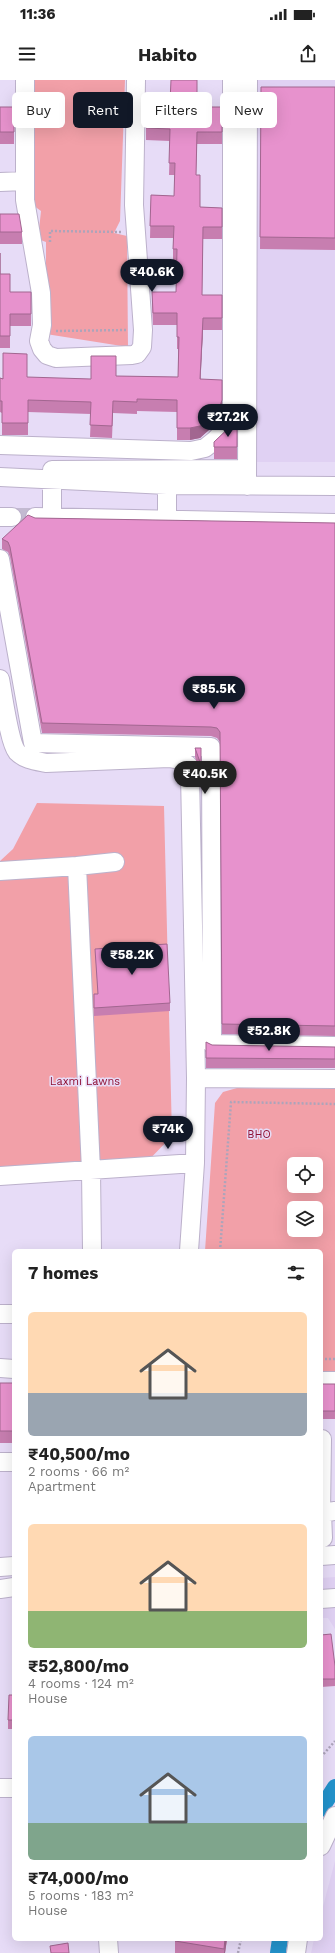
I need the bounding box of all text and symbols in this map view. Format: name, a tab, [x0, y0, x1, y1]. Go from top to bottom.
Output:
text: 11:36	[20, 5, 56, 23]
icon: menu	[16, 43, 38, 65]
icon: share	[297, 43, 319, 65]
text: Habito	[138, 44, 197, 65]
chip: Buy	[12, 92, 65, 128]
chip: Rent	[73, 92, 133, 128]
chip: Filters	[141, 92, 212, 128]
chip: New	[220, 92, 277, 128]
pin: ₹40.6K	[119, 259, 185, 293]
text: ₹40.6K	[129, 264, 175, 279]
pin: ₹27.2K	[195, 404, 261, 438]
text: ₹27.2K	[207, 409, 249, 424]
pin: ₹85.5K	[181, 676, 247, 710]
text: ₹85.5K	[192, 681, 236, 696]
pin: ₹40.5K	[172, 761, 238, 795]
text: ₹40.5K	[183, 766, 227, 781]
pin: ₹58.2K	[99, 942, 165, 976]
text: ₹58.2K	[110, 947, 154, 962]
pin: ₹52.8K	[236, 1018, 302, 1052]
text: ₹52.8K	[247, 1023, 291, 1038]
park label: Laxmi Lawns	[50, 1075, 120, 1088]
pin: ₹74K	[144, 1116, 192, 1150]
text: ₹74K	[152, 1121, 184, 1136]
park label: BHO	[247, 1128, 271, 1141]
map controls	[287, 1157, 323, 1237]
button: locate	[287, 1157, 323, 1193]
button: layers	[287, 1201, 323, 1237]
icon: filters	[285, 1262, 307, 1284]
text: 7 homes	[28, 1263, 98, 1283]
icon: home	[132, 1338, 204, 1410]
text: ₹40,500/mo	[28, 1444, 130, 1464]
text: 2 rooms · 66 m²	[28, 1464, 129, 1479]
text: Apartment	[28, 1479, 96, 1494]
icon: home	[132, 1550, 204, 1622]
text: ₹52,800/mo	[28, 1656, 129, 1676]
text: 4 rooms · 124 m²	[28, 1676, 134, 1691]
text: House	[28, 1691, 68, 1706]
icon: home	[132, 1762, 204, 1834]
text: ₹74,000/mo	[28, 1868, 129, 1888]
text: 5 rooms · 183 m²	[28, 1888, 133, 1903]
text: House	[28, 1903, 68, 1918]

